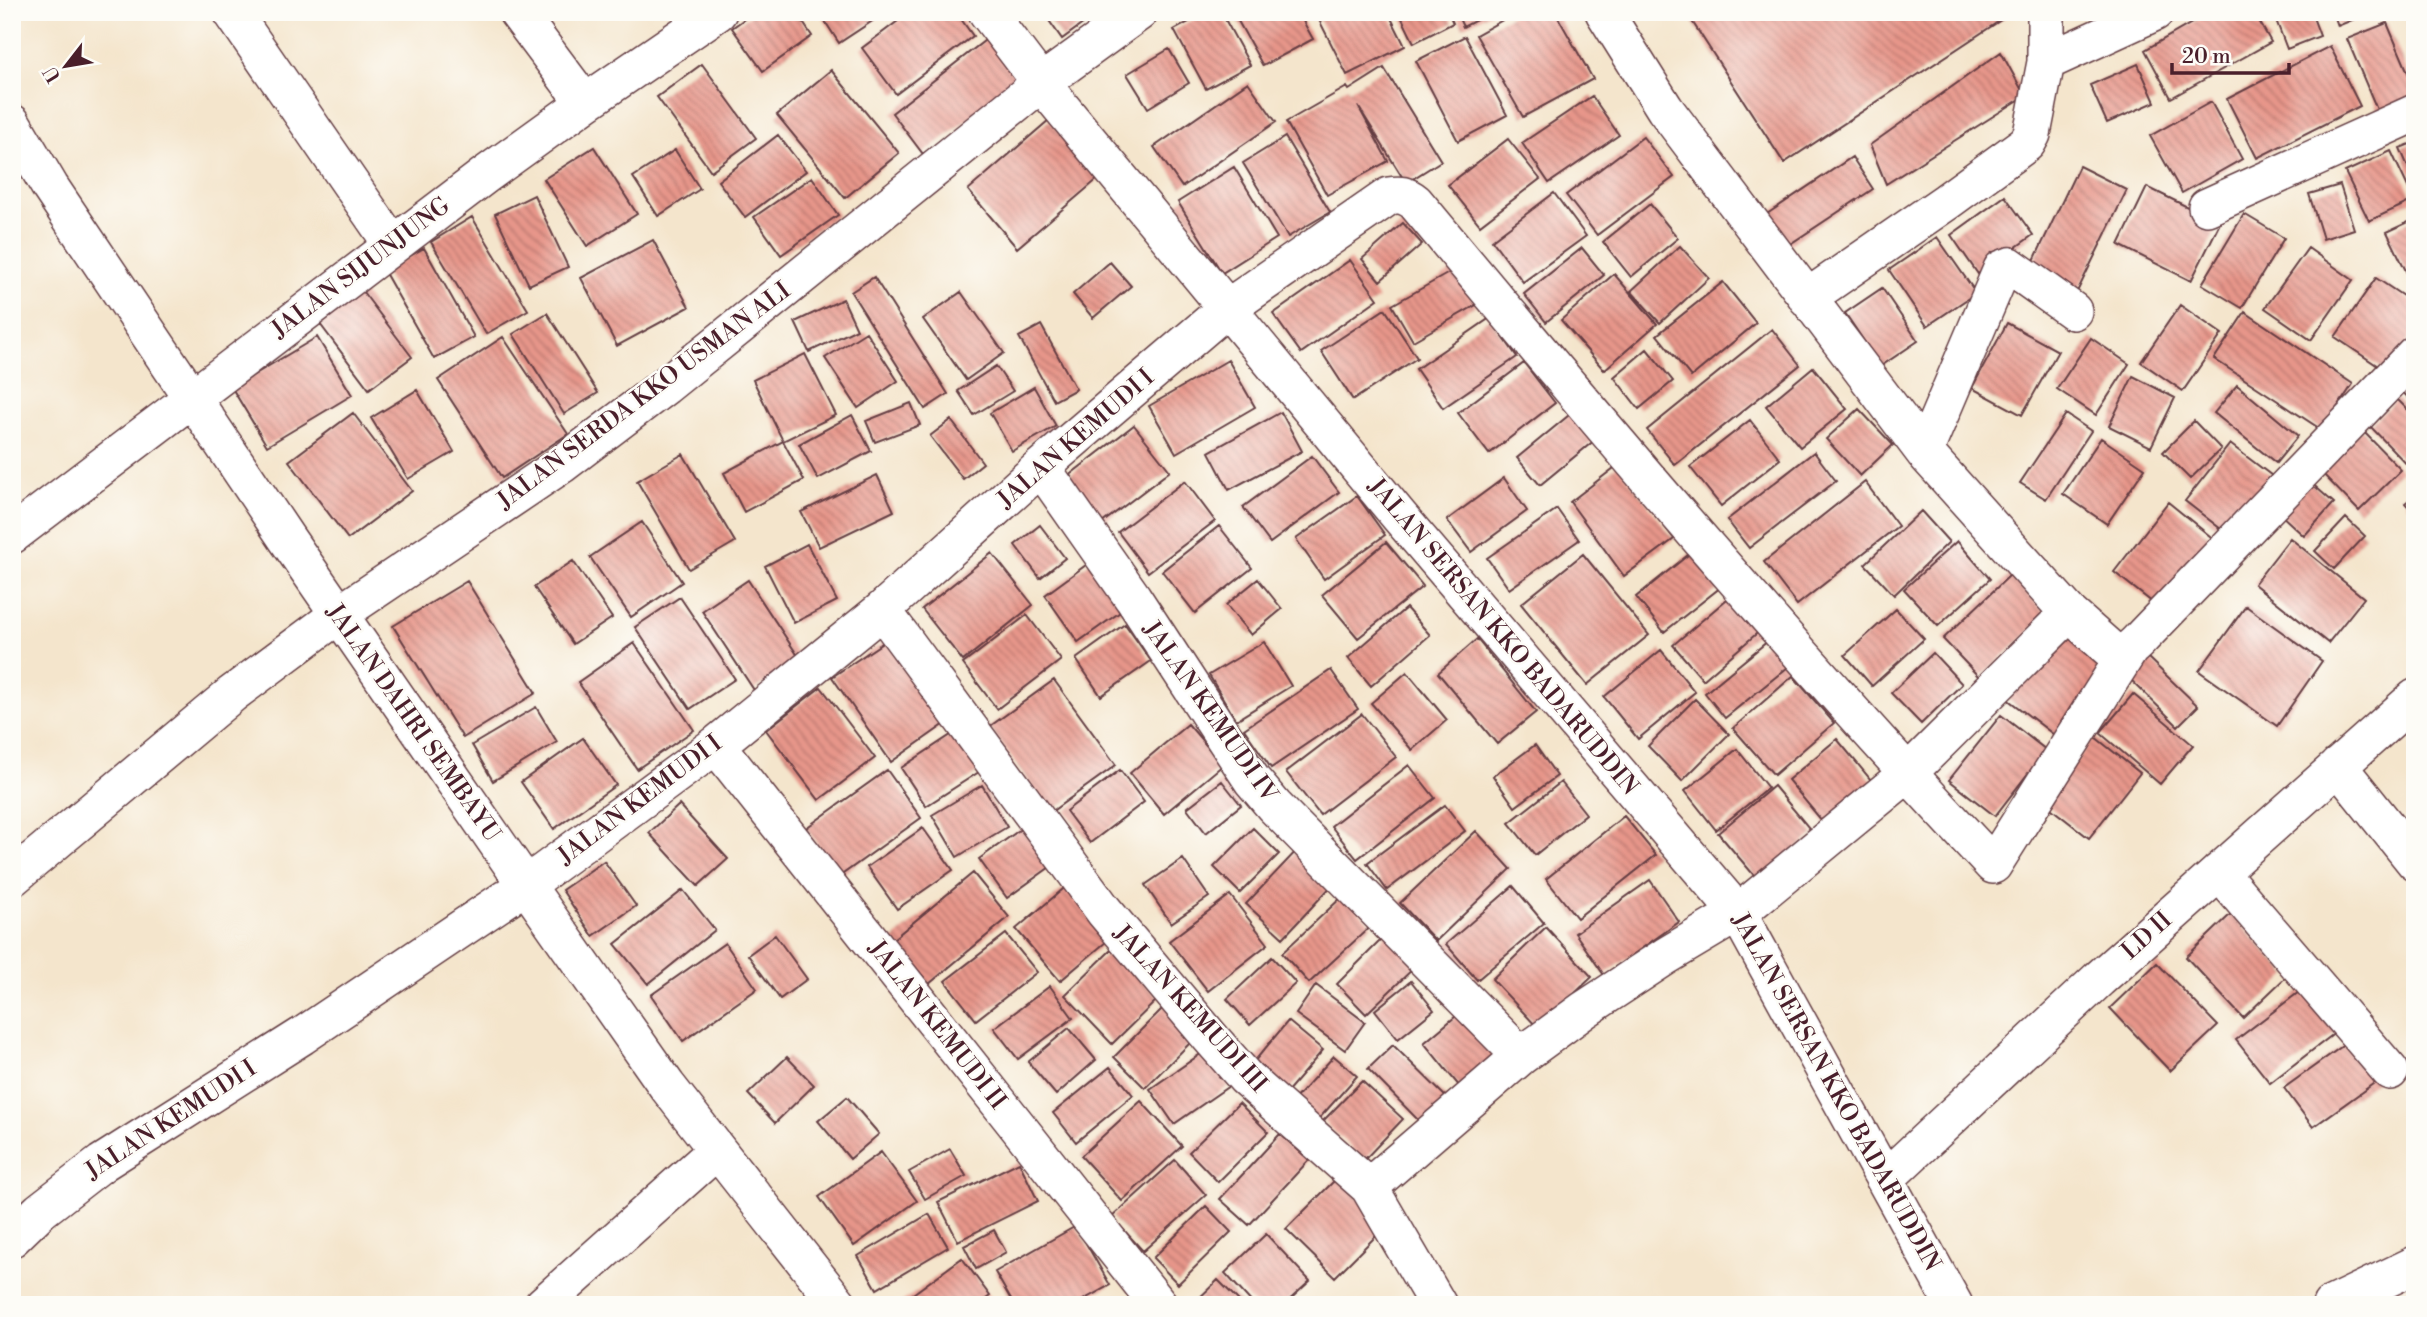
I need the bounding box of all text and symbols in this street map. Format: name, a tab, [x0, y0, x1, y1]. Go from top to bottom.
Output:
north arrow	[32, 32, 102, 102]
scale bar	[2172, 32, 2289, 76]
text: 20 m	[2182, 44, 2231, 70]
text: U	[38, 62, 66, 87]
street label: JALAN SIJUNJUNG	[265, 191, 457, 346]
street label: JALAN SERDA KKO USMAN ALI	[491, 276, 797, 517]
street label: JALAN KEMUDI I	[991, 363, 1160, 516]
street label: JALAN SERSAN KKO BADARUDDIN	[1361, 472, 1645, 802]
street label: JALAN DAHRI SEMBAYU	[319, 597, 507, 848]
street label: JALAN KEMUDI IV	[1136, 615, 1284, 809]
street label: JALAN KEMUDI I	[551, 729, 728, 872]
street label: LD II	[2116, 906, 2178, 966]
street label: JALAN SERSAN KKO BADARUDDIN	[1724, 907, 1947, 1276]
street label: JALAN KEMUDI III	[1106, 918, 1273, 1099]
street label: JALAN KEMUDI II	[861, 934, 1012, 1116]
street label: JALAN KEMUDI I	[79, 1054, 262, 1187]

